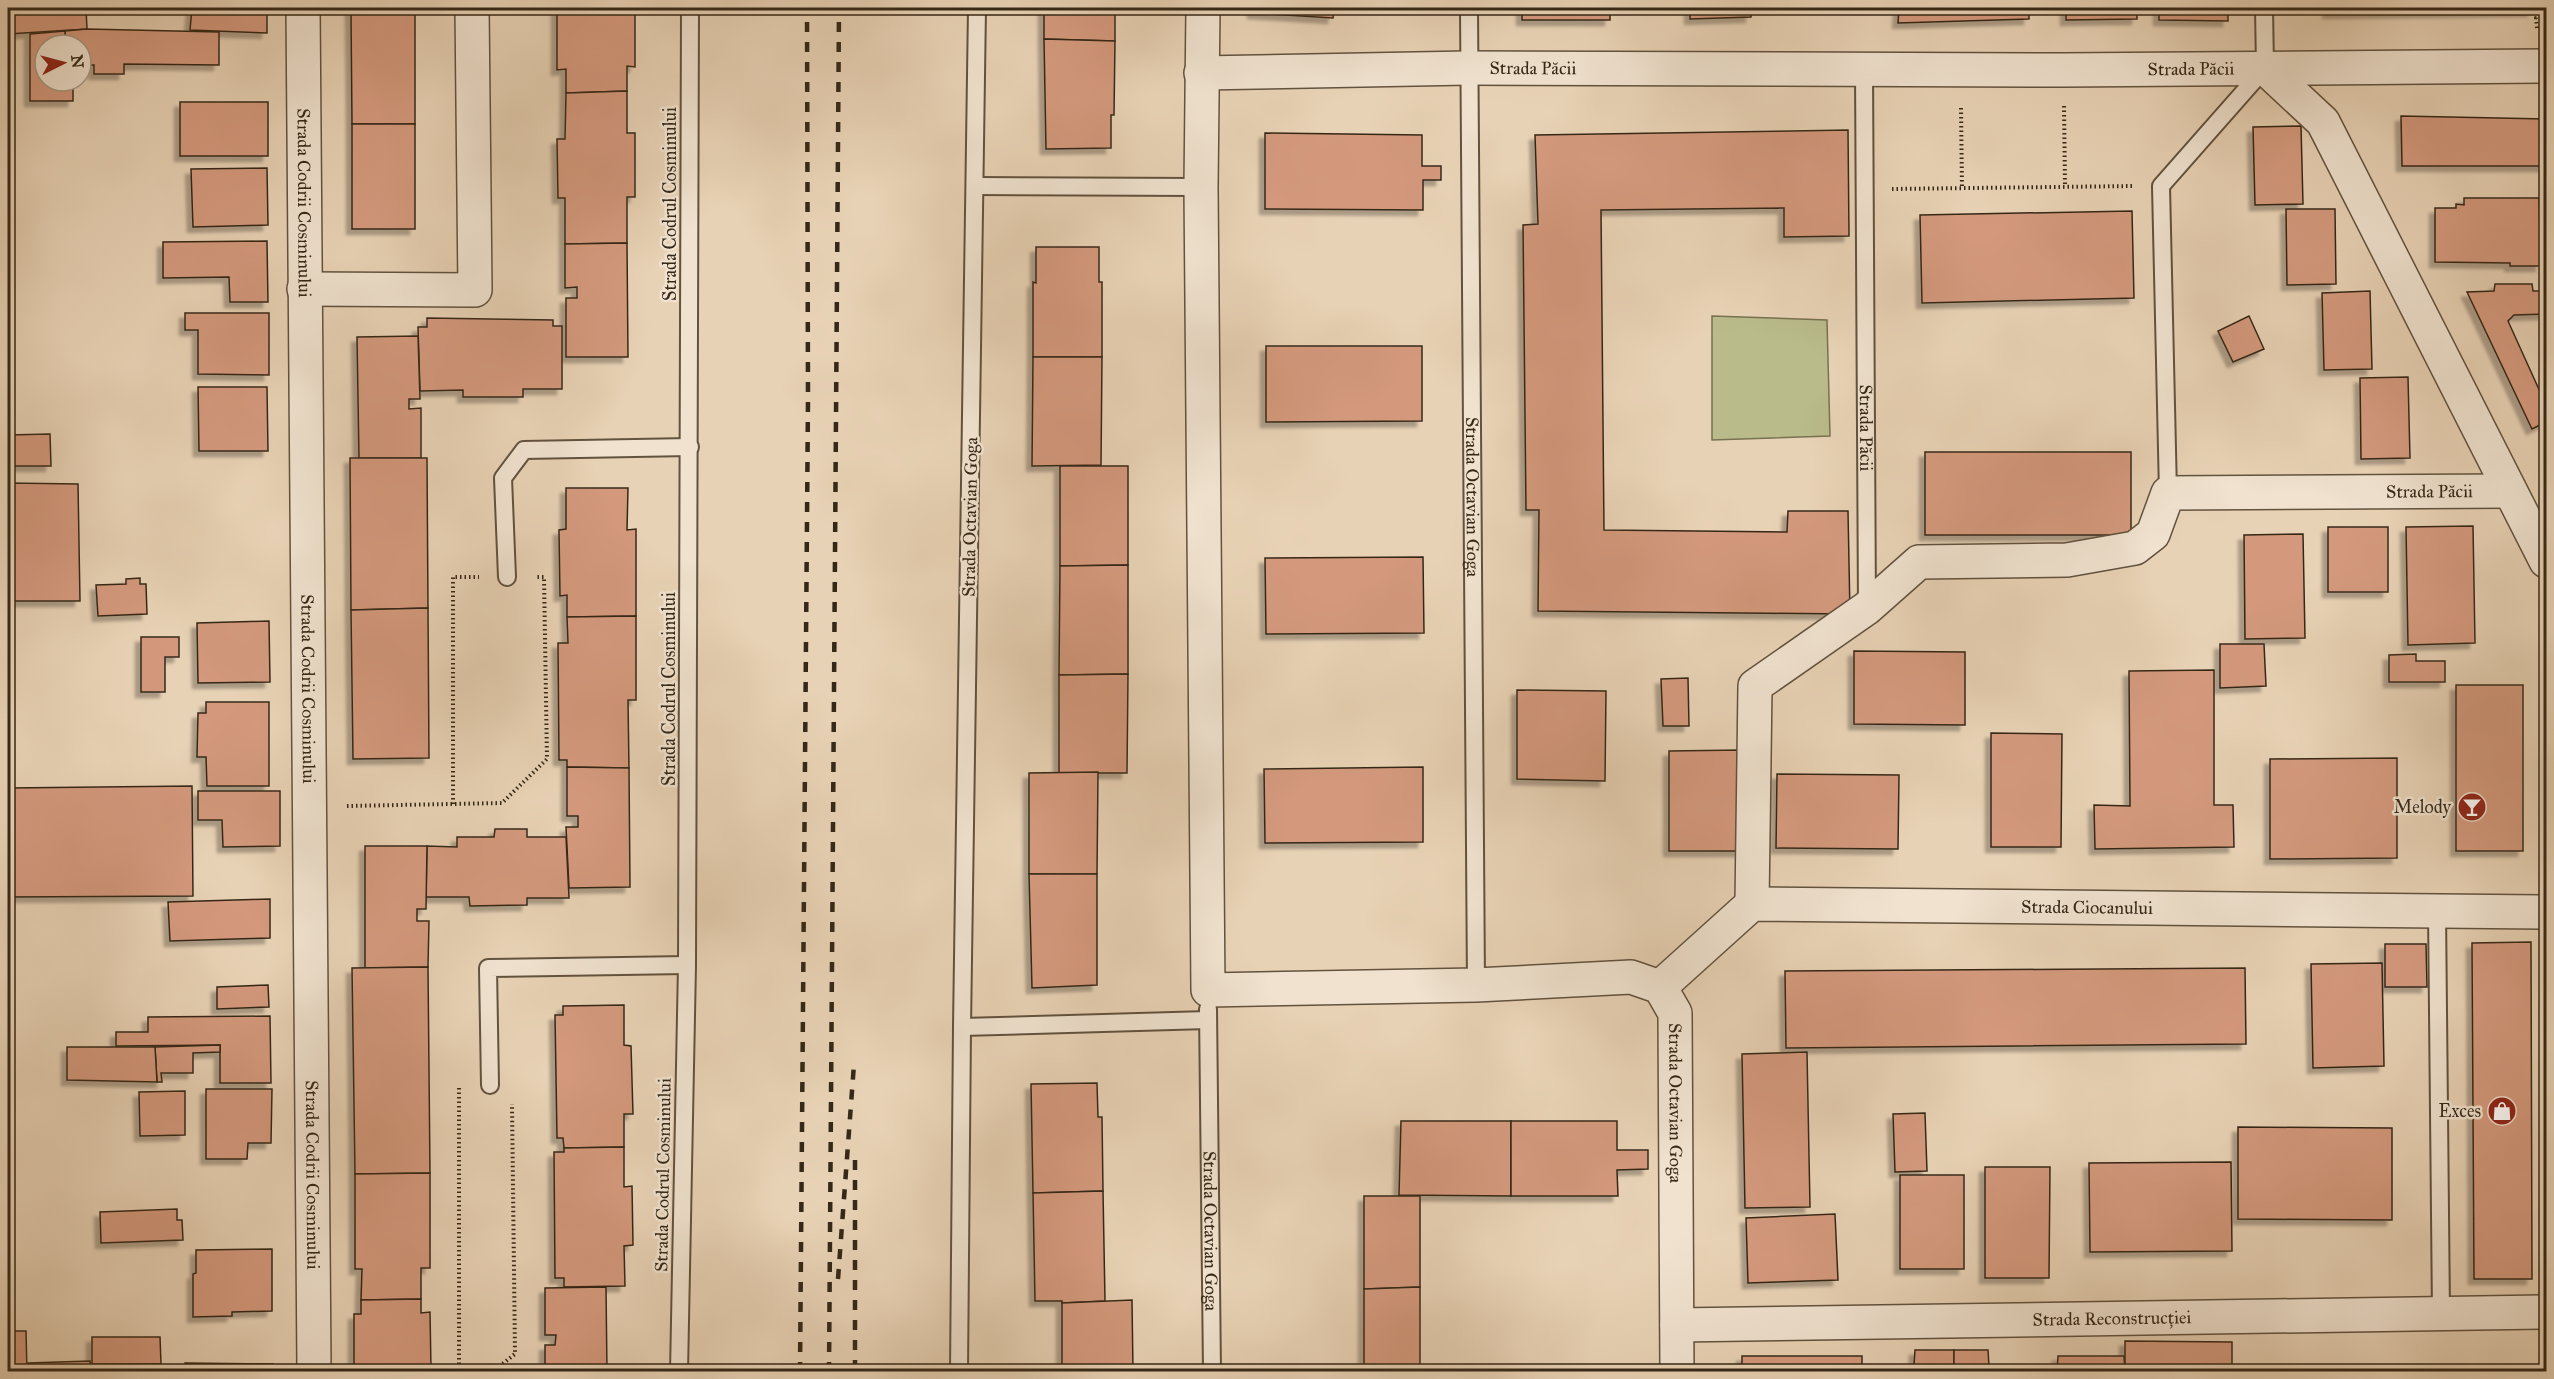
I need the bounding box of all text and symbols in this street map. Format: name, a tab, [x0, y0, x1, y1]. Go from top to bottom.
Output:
north arrow	[33, 33, 93, 93]
text: N	[67, 54, 88, 70]
street label: Strada Păcii	[1489, 57, 1577, 79]
street label: Strada Păcii	[2147, 58, 2235, 80]
street label: Strada Codrul Cosminului	[659, 107, 681, 301]
street label: Strada Codrii Cosminului	[293, 108, 316, 298]
street label: Strada Păcii	[1855, 384, 1877, 472]
street label: Strada Octavian Goga	[1461, 417, 1484, 578]
street label: Strada Octavian Goga	[958, 436, 983, 597]
street label: Strada Păcii	[2386, 480, 2473, 503]
street label: Strada Codrul Cosminului	[658, 592, 680, 786]
street label: Strada Codrii Cosminului	[296, 594, 320, 784]
bar icon: Melody	[2456, 791, 2488, 823]
place label: Melody	[2394, 796, 2452, 818]
street label: Strada Ciocanului	[2021, 896, 2153, 919]
street label: Strada Octavian Goga	[1664, 1023, 1687, 1184]
street label: Strada Codrul Cosminului	[650, 1078, 676, 1272]
street label: Strada Codrii Cosminului	[301, 1080, 324, 1270]
shop icon: Exces	[2486, 1095, 2518, 1127]
place label: Exces	[2439, 1100, 2481, 1122]
street label: Strada Octavian Goga	[1199, 1151, 1222, 1312]
street label: Strada Reconstrucției	[2032, 1306, 2192, 1331]

